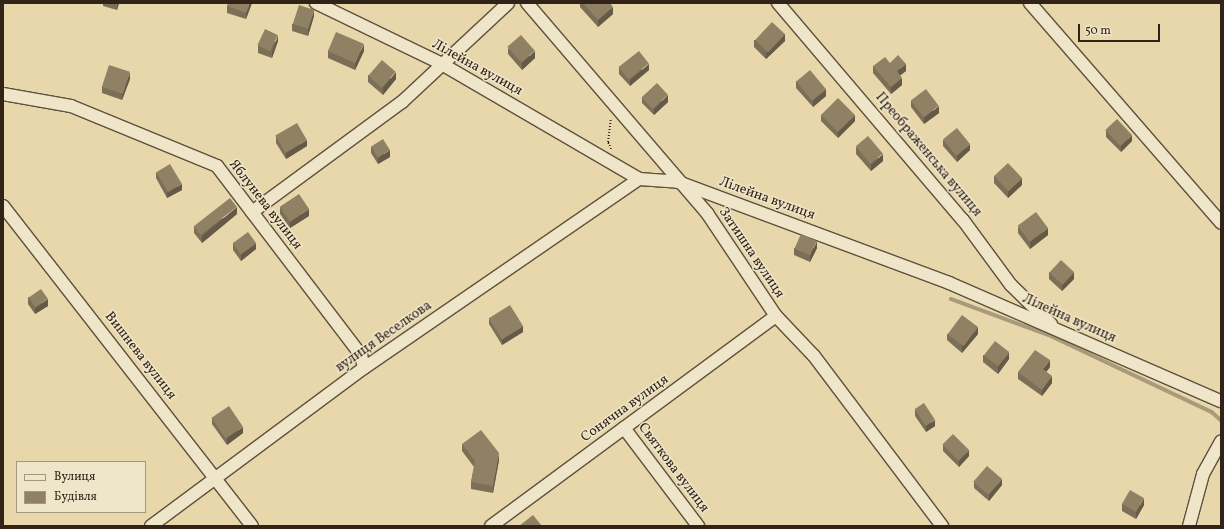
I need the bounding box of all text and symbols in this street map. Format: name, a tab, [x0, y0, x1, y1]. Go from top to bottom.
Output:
scale bar	[1080, 16, 1162, 42]
text: 50 m	[1085, 23, 1111, 39]
street label: Лілейна вулиця	[429, 36, 525, 100]
street label: Преображенська вулиця	[871, 89, 985, 221]
street label: Яблунева вулиця	[225, 157, 305, 253]
street label: Лілейна вулиця	[717, 174, 817, 224]
street label: Затишна вулиця	[715, 205, 787, 301]
street label: Лілейна вулиця	[1020, 291, 1118, 347]
street label: вулиця Веселкова	[333, 298, 435, 376]
street label: Вишнева вулиця	[101, 309, 179, 403]
street label: Сонячна вулиця	[578, 372, 672, 446]
street label: Святкова вулиця	[634, 420, 712, 516]
legend	[16, 461, 146, 513]
text: Вулиця	[54, 469, 95, 485]
text: Будівля	[54, 489, 97, 505]

